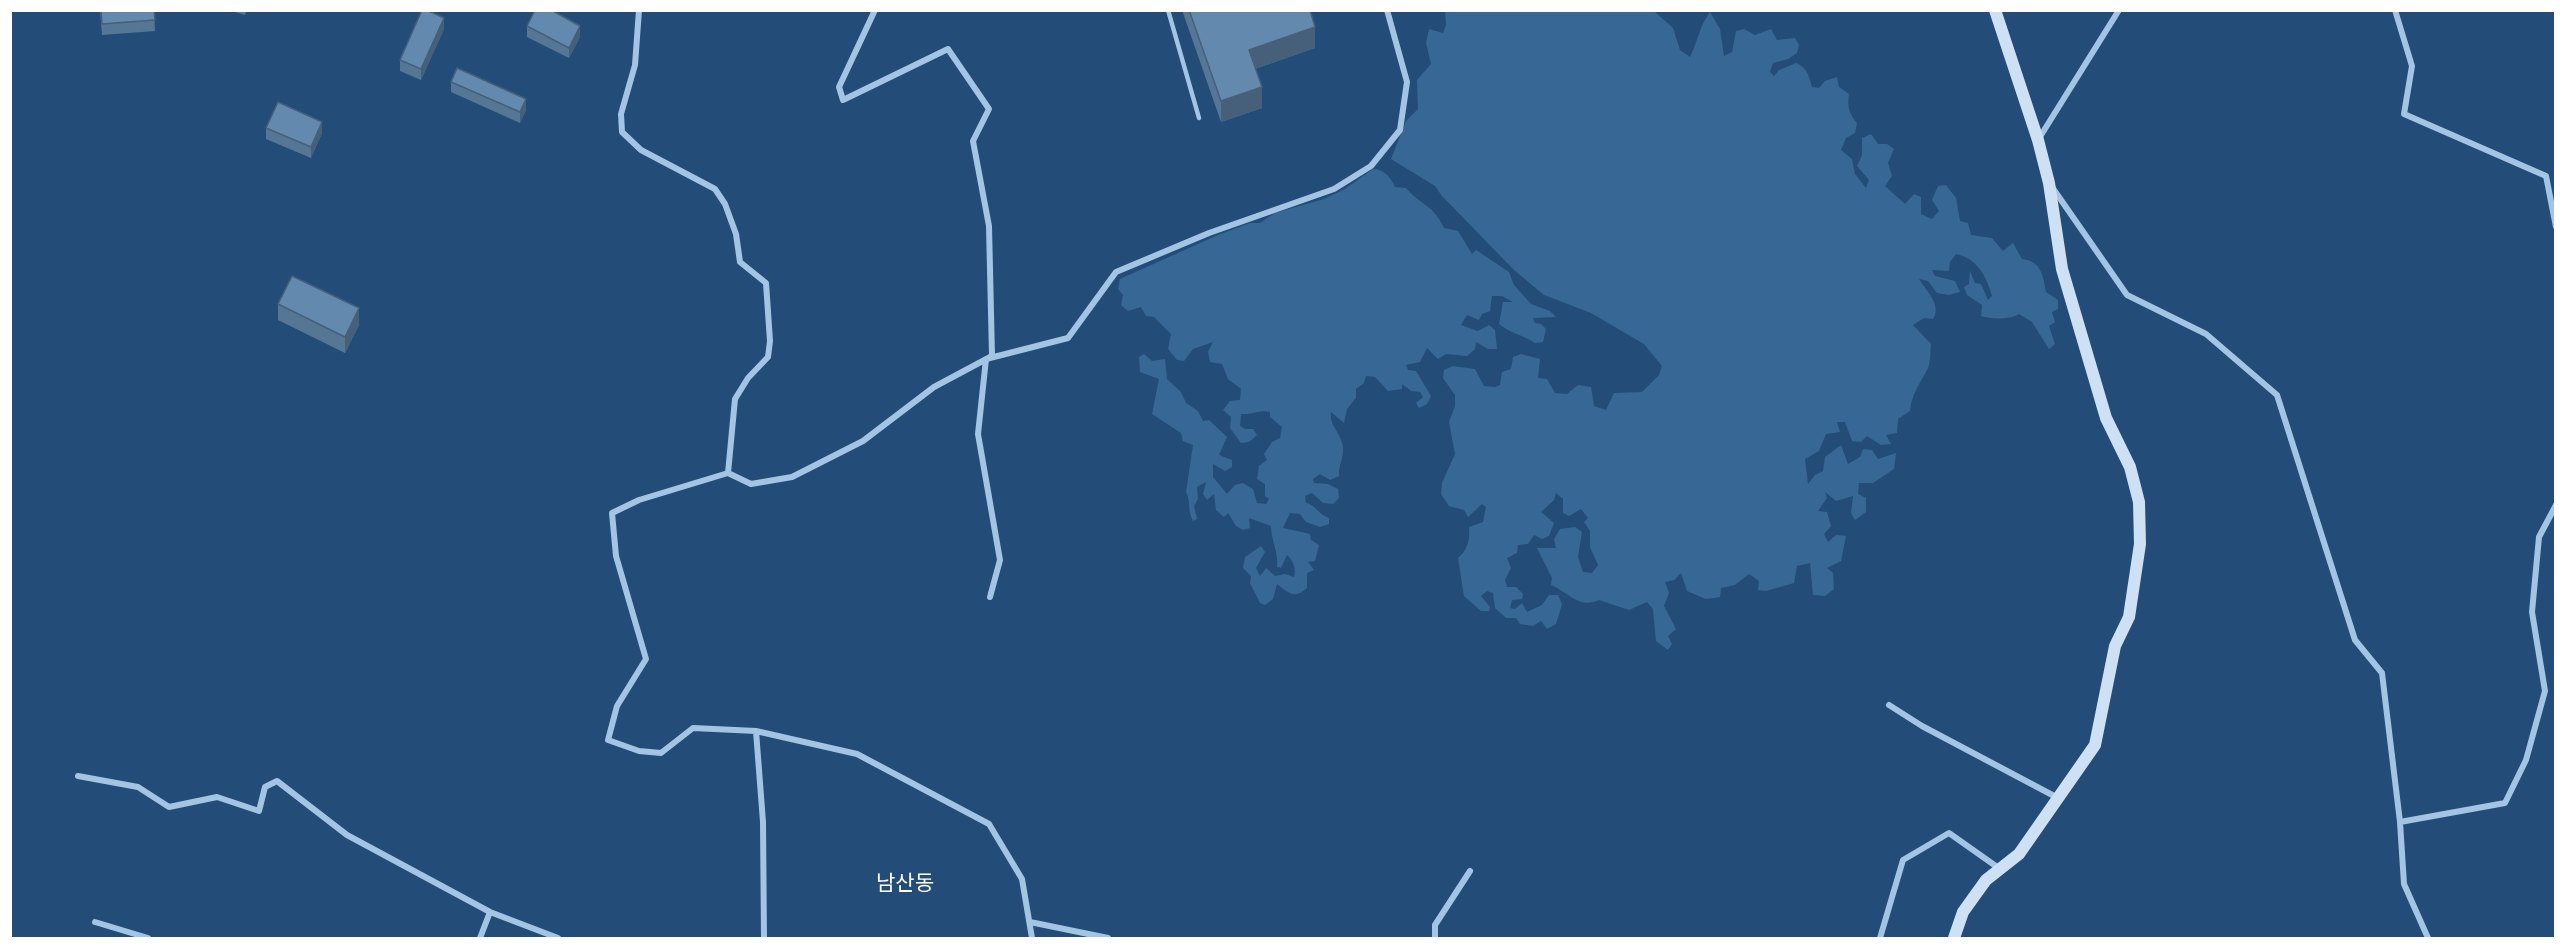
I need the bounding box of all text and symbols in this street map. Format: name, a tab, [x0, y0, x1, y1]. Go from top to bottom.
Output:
district label: 남산동	[876, 871, 934, 897]

